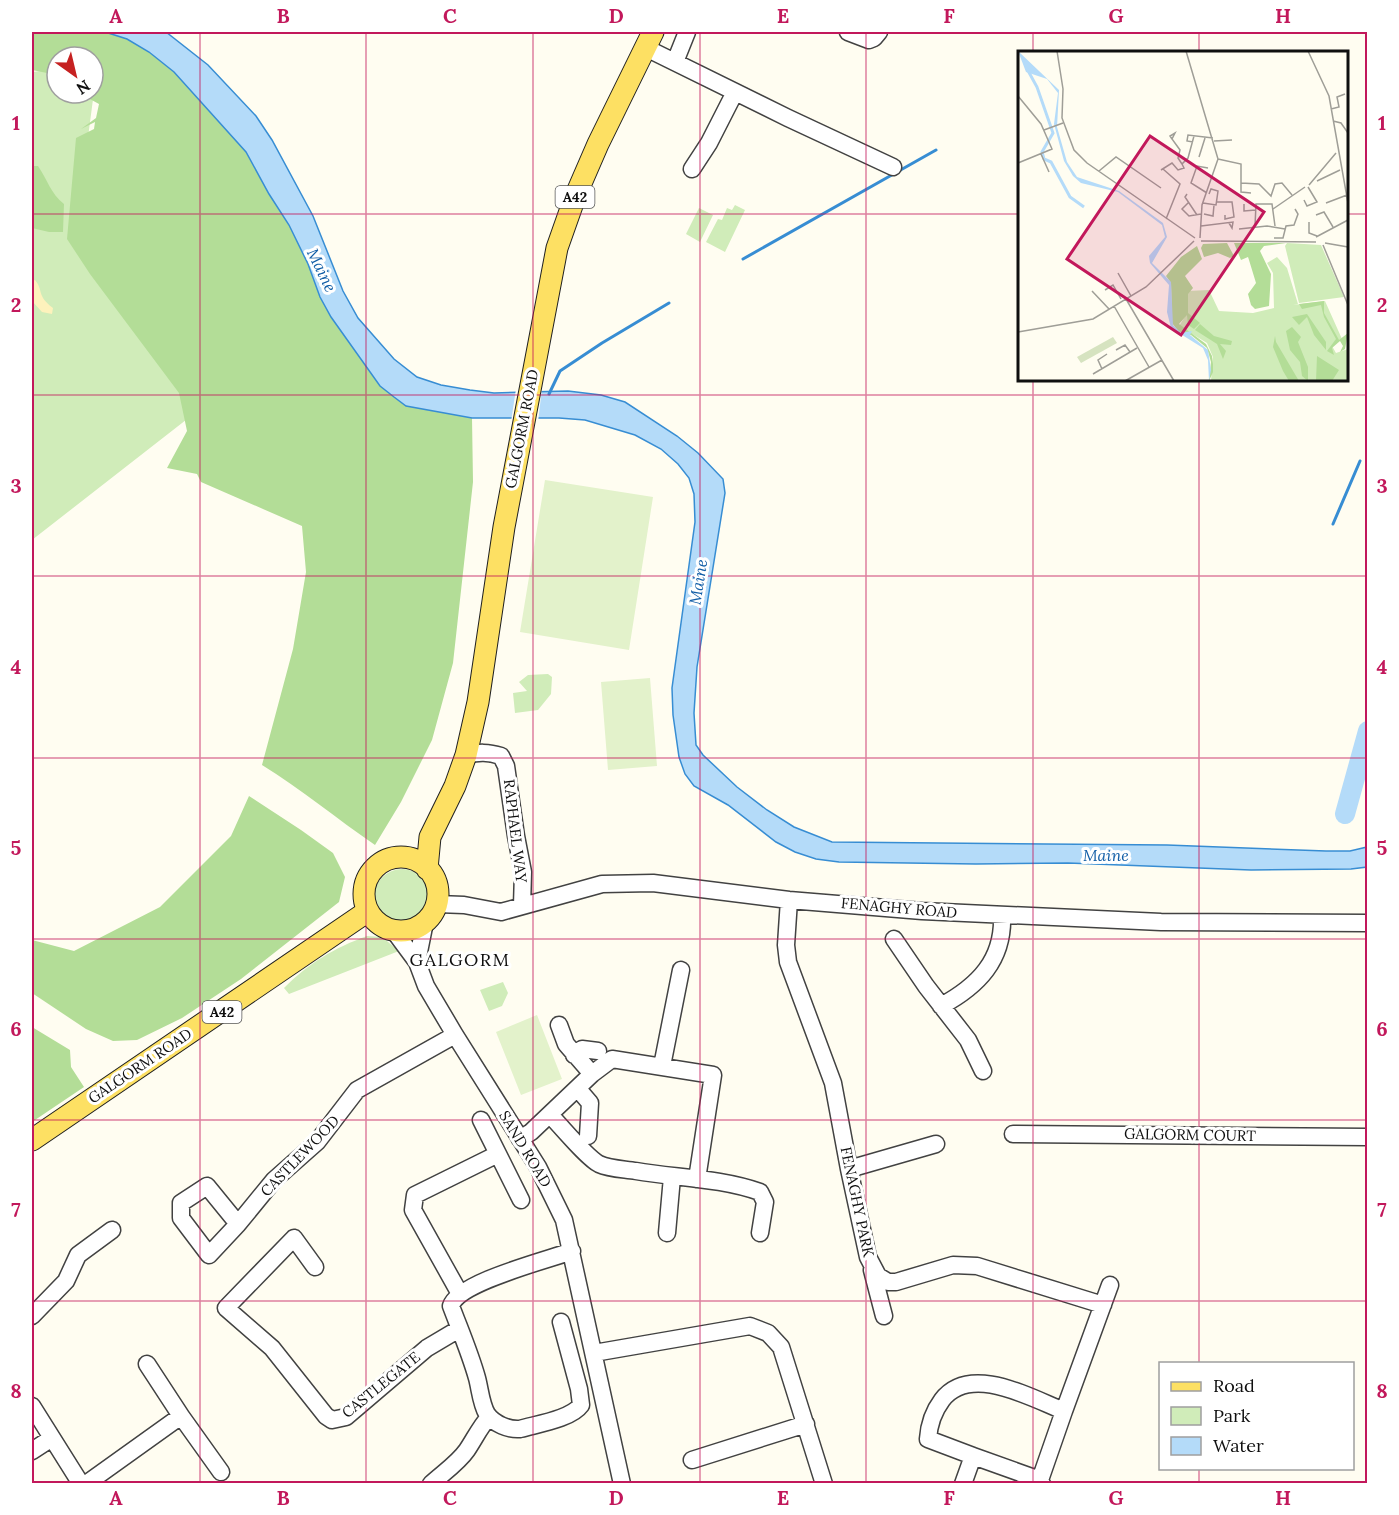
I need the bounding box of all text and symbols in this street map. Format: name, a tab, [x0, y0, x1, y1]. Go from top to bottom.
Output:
text: A	[109, 3, 123, 28]
text: B	[276, 3, 290, 28]
text: C	[443, 3, 457, 28]
text: D	[608, 3, 624, 28]
text: E	[777, 3, 789, 28]
text: F	[943, 3, 955, 28]
text: G	[1108, 3, 1124, 28]
text: H	[1275, 3, 1291, 28]
north arrow	[45, 45, 105, 105]
inset map	[1018, 51, 1348, 381]
text: N	[73, 76, 94, 99]
text: 1	[12, 110, 20, 135]
text: 1	[1378, 110, 1386, 135]
road number: A42	[556, 186, 594, 208]
water label: Maine	[303, 245, 341, 295]
text: 2	[11, 292, 21, 317]
text: 2	[1377, 292, 1387, 317]
street label: GALGORM ROAD	[501, 368, 542, 490]
text: 3	[10, 473, 22, 498]
text: 3	[1376, 473, 1388, 498]
water label: Maine	[685, 557, 712, 606]
text: 4	[11, 654, 22, 679]
text: 4	[1377, 654, 1388, 679]
street label: RAPHAEL WAY	[500, 778, 531, 884]
text: 5	[11, 835, 22, 860]
text: 5	[1377, 835, 1388, 860]
water label: Maine	[1083, 845, 1129, 865]
street label: FENAGHY ROAD	[840, 893, 958, 922]
district label: GALGORM	[410, 948, 510, 971]
road number: A42	[202, 1001, 242, 1023]
text: 6	[10, 1016, 22, 1041]
text: 6	[1376, 1016, 1388, 1041]
street label: GALGORM ROAD	[84, 1024, 195, 1107]
street label: SAND ROAD	[495, 1107, 556, 1191]
street label: CASTLEWOOD	[256, 1111, 343, 1200]
street label: GALGORM COURT	[1124, 1124, 1257, 1145]
street label: FENAGHY PARK	[837, 1145, 879, 1260]
text: 7	[11, 1197, 21, 1222]
text: 7	[1377, 1197, 1387, 1222]
street label: CASTLEGATE	[338, 1347, 424, 1422]
legend	[1159, 1362, 1354, 1470]
text: Road	[1213, 1374, 1255, 1397]
text: 8	[10, 1378, 22, 1403]
text: 8	[1376, 1378, 1388, 1403]
text: Park	[1213, 1404, 1251, 1427]
text: Water	[1213, 1434, 1264, 1457]
text: A	[109, 1485, 123, 1510]
text: B	[276, 1485, 290, 1510]
text: C	[443, 1485, 457, 1510]
text: D	[608, 1485, 624, 1510]
text: E	[777, 1485, 789, 1510]
text: F	[943, 1485, 955, 1510]
text: G	[1108, 1485, 1124, 1510]
text: H	[1275, 1485, 1291, 1510]

